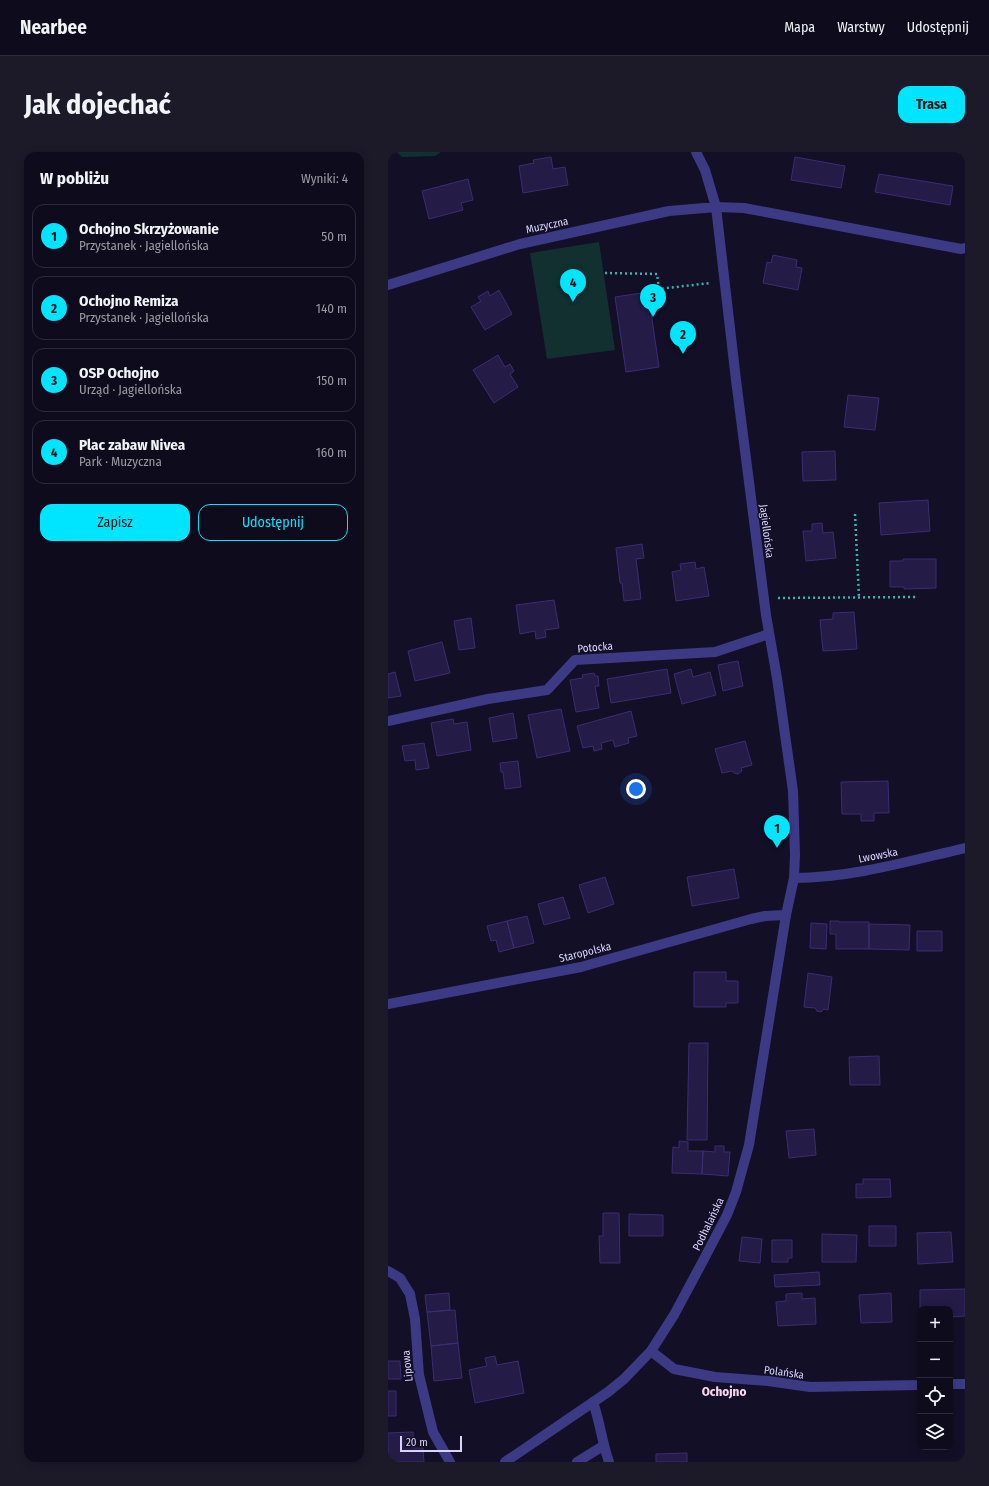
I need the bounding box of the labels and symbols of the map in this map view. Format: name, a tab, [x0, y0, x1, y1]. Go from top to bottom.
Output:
street label: Muzyczna	[525, 215, 570, 236]
pin: 4	[560, 269, 586, 302]
pin: 3	[640, 284, 666, 317]
pin: 2	[670, 321, 696, 354]
street label: Jagiellońska	[757, 503, 776, 559]
street label: Potocka	[577, 639, 613, 656]
your location	[626, 779, 646, 799]
pin: 1	[764, 815, 790, 848]
street label: Lwowska	[857, 845, 899, 866]
street label: Staropolska	[558, 940, 613, 965]
street label: Podhalańska	[690, 1196, 727, 1253]
street label: Lipowa	[399, 1349, 416, 1382]
street label: Polańska	[763, 1363, 805, 1382]
district label: Ochojno	[702, 1384, 746, 1399]
scale bar	[400, 1434, 462, 1453]

